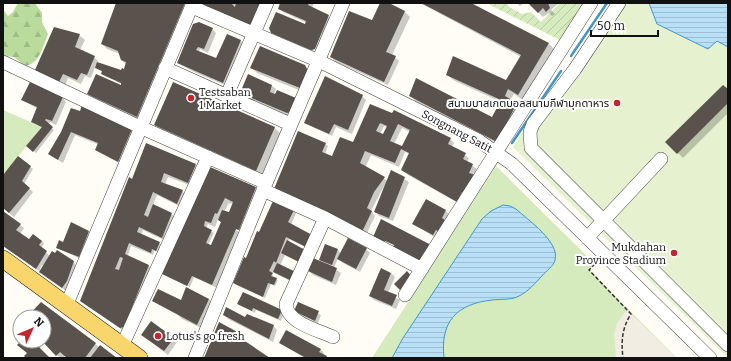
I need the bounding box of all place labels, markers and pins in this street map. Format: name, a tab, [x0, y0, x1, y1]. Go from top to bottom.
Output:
place label: Testsaban 1 Market	[199, 86, 251, 112]
marker: Testsaban 1 Market	[186, 93, 196, 103]
place label: สนามบาสเกตบอลสนามกีฬามุกดาหาร	[448, 97, 609, 110]
marker: สนามบาสเกตบอลสนามกีฬามุกดาหาร	[612, 98, 622, 108]
place label: Mukdahan Province Stadium	[576, 241, 667, 267]
marker: Mukdahan Province Stadium	[669, 248, 679, 258]
place label: Lotus's go fresh	[166, 330, 245, 343]
marker: Lotus's go fresh	[153, 331, 163, 341]

